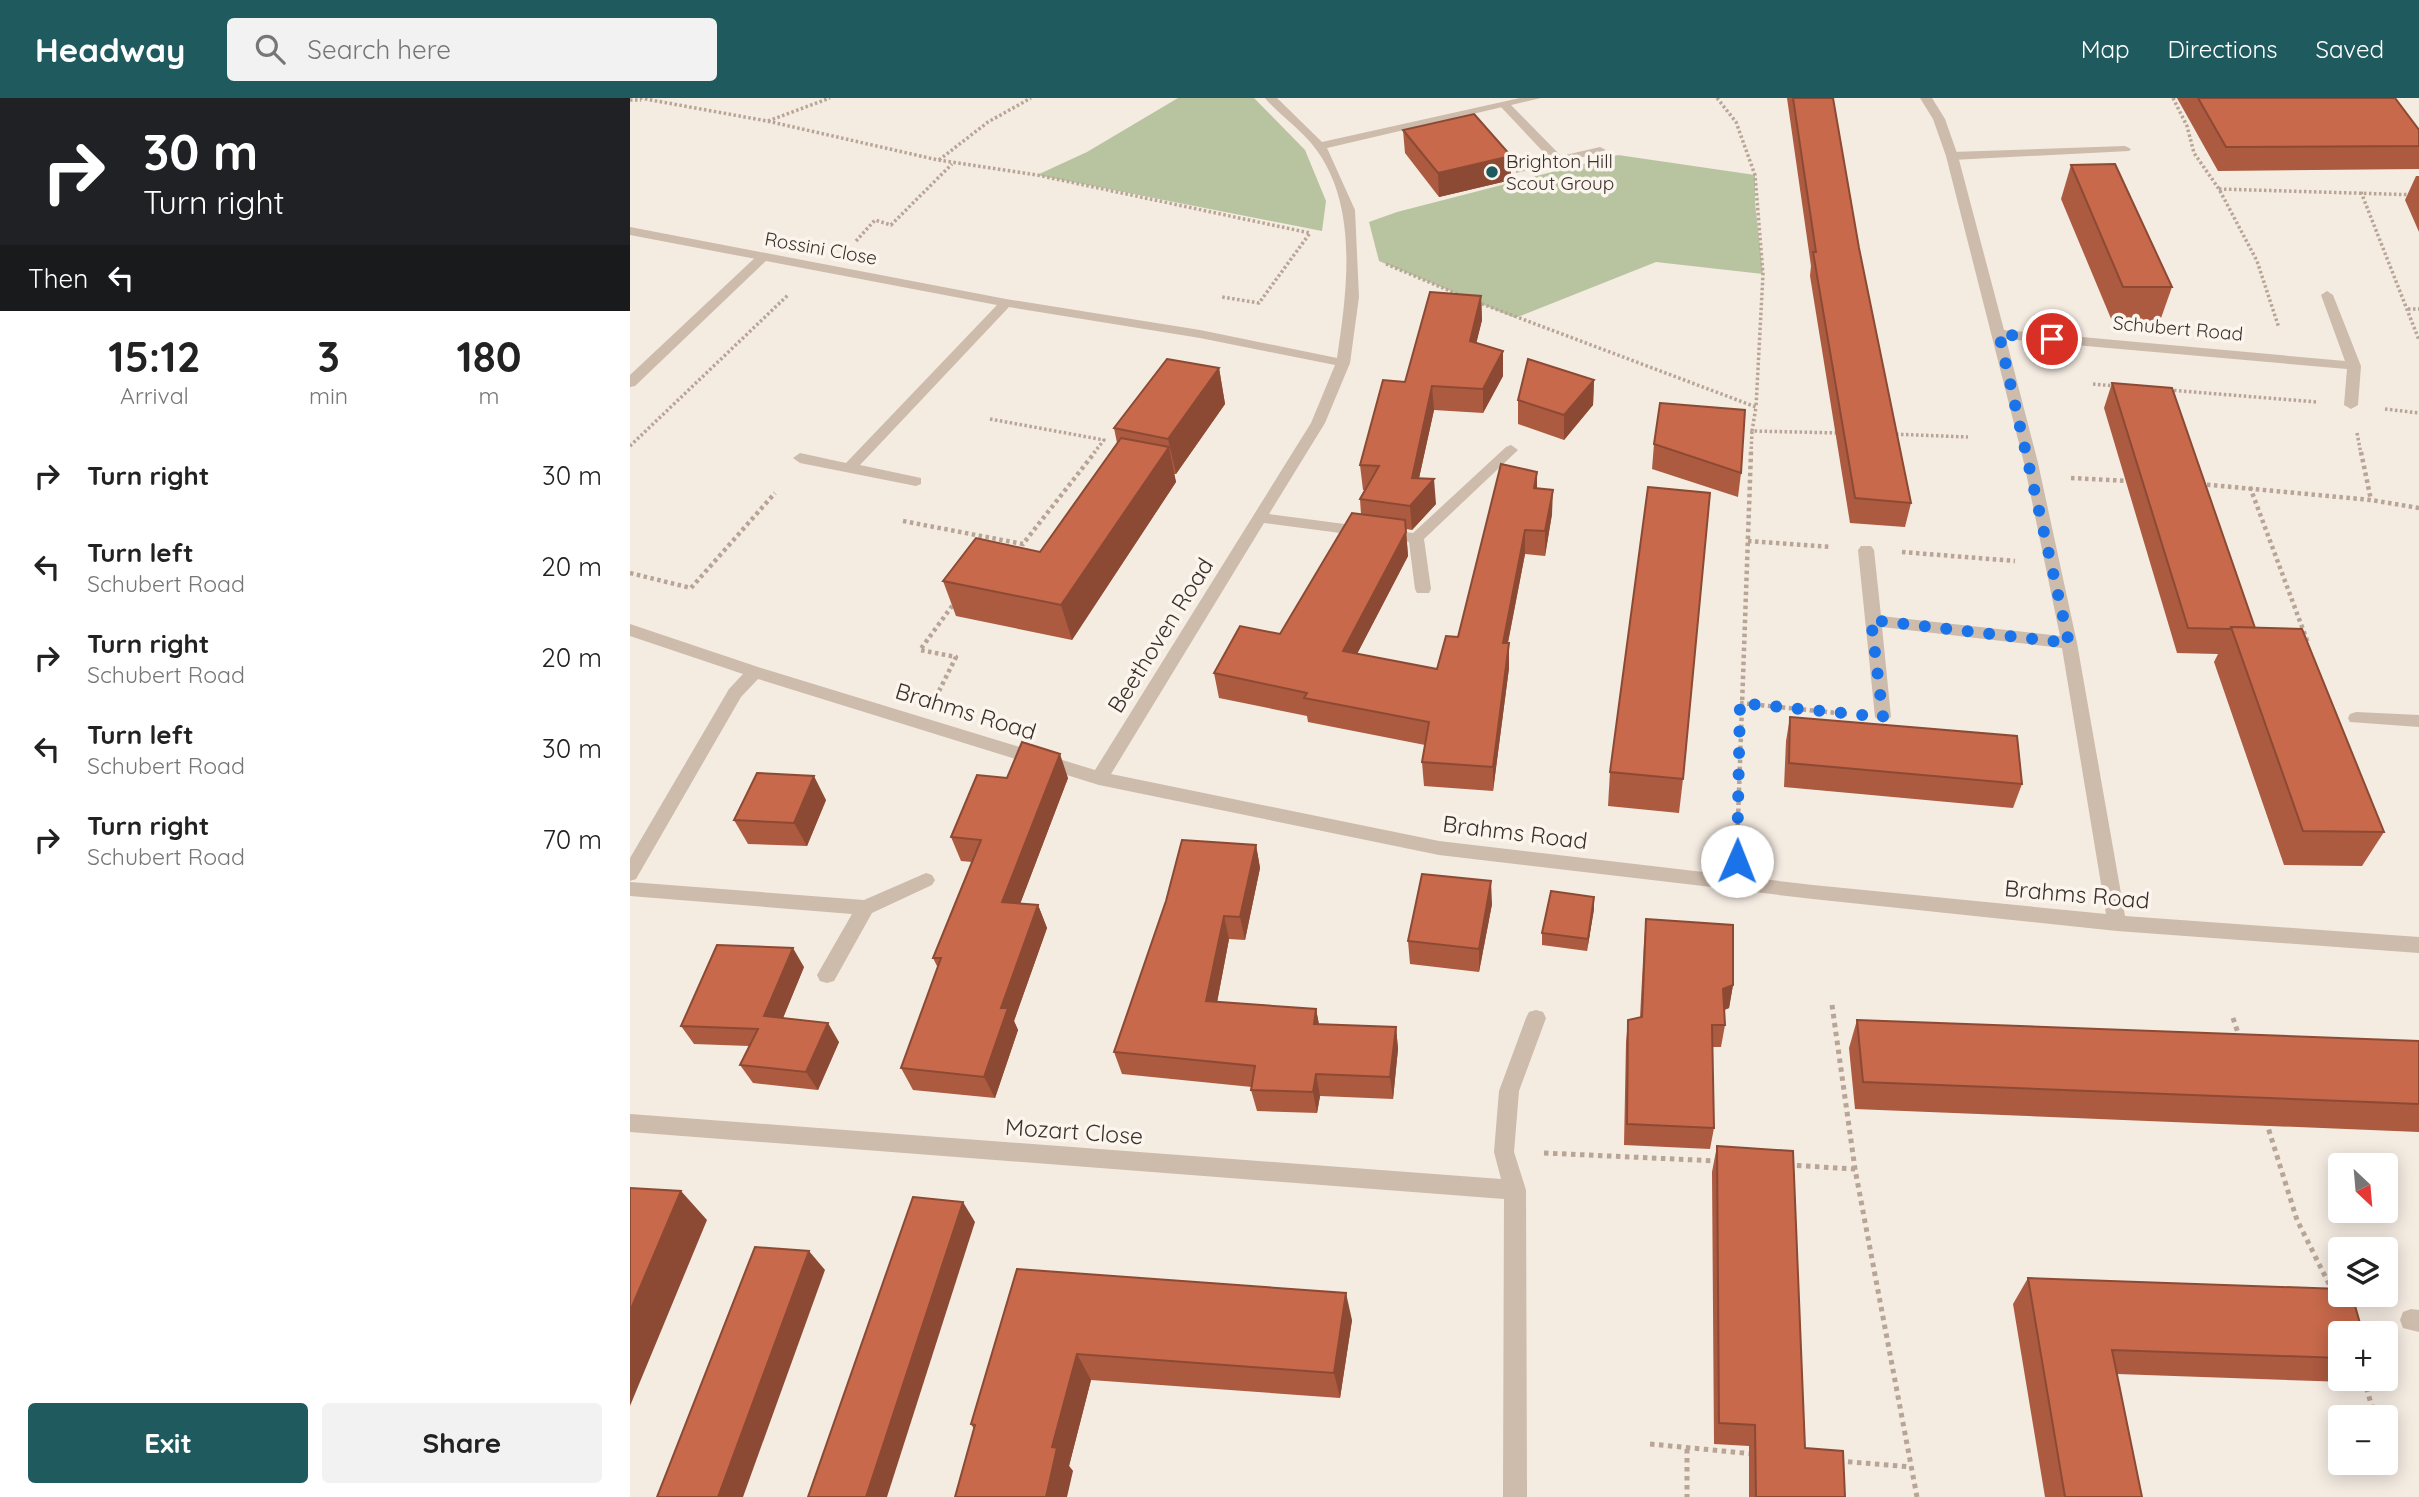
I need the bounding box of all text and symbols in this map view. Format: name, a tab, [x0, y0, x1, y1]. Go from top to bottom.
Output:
search box	[227, 18, 717, 81]
text: Headway	[35, 29, 185, 70]
icon: search	[251, 30, 289, 68]
text: Search here	[307, 33, 451, 66]
text: Map	[2081, 34, 2130, 64]
text: Directions	[2168, 34, 2278, 64]
text: Saved	[2316, 34, 2384, 64]
text: 30 m	[143, 121, 258, 182]
icon: right	[28, 126, 119, 217]
place label: Brighton Hill Scout Group	[1506, 149, 1614, 195]
marker: Brighton Hill Scout Group	[1484, 164, 1500, 180]
text: Turn right	[143, 182, 284, 222]
street label: Rossini Close	[763, 226, 879, 270]
icon: left	[102, 259, 140, 297]
text: Then	[28, 262, 88, 295]
pin	[2022, 309, 2082, 369]
street label: Schubert Road	[2112, 310, 2244, 346]
icon: arrive	[2033, 320, 2071, 358]
text: 15:12	[108, 330, 201, 383]
text: 3	[317, 330, 340, 383]
text: 180	[456, 330, 522, 383]
text: Arrival	[120, 381, 189, 410]
text: min	[309, 381, 348, 410]
text: m	[479, 381, 500, 410]
icon: right	[28, 457, 66, 495]
text: Turn right	[87, 459, 209, 492]
text: 30 m	[542, 459, 602, 492]
text: Turn left	[87, 536, 194, 569]
icon: left	[28, 548, 66, 586]
text: 20 m	[541, 550, 602, 583]
street label: Beethoven Road	[1101, 552, 1219, 718]
text: Schubert Road	[87, 569, 245, 598]
text: Turn right	[87, 627, 209, 660]
icon: right	[28, 639, 66, 677]
text: 20 m	[541, 641, 602, 674]
text: Schubert Road	[87, 660, 245, 689]
street label: Brahms Road	[892, 676, 1040, 746]
text: Turn left	[87, 718, 194, 751]
icon: left	[28, 730, 66, 768]
text: 30 m	[542, 732, 602, 765]
text: Schubert Road	[87, 751, 245, 780]
text: Turn right	[87, 809, 209, 842]
street label: Brahms Road	[1441, 809, 1589, 855]
icon: right	[28, 821, 66, 859]
text: 70 m	[542, 823, 602, 856]
position arrow	[1700, 824, 1774, 898]
text: Schubert Road	[87, 842, 245, 871]
street label: Brahms Road	[2003, 873, 2151, 915]
street label: Mozart Close	[1004, 1112, 1144, 1150]
north arrow	[2328, 1153, 2398, 1223]
map controls	[2328, 1153, 2398, 1475]
button: layers	[2328, 1237, 2398, 1307]
button: +	[2328, 1321, 2398, 1391]
button: Exit	[28, 1403, 308, 1483]
button: Share	[322, 1403, 602, 1483]
button: −	[2328, 1405, 2398, 1475]

